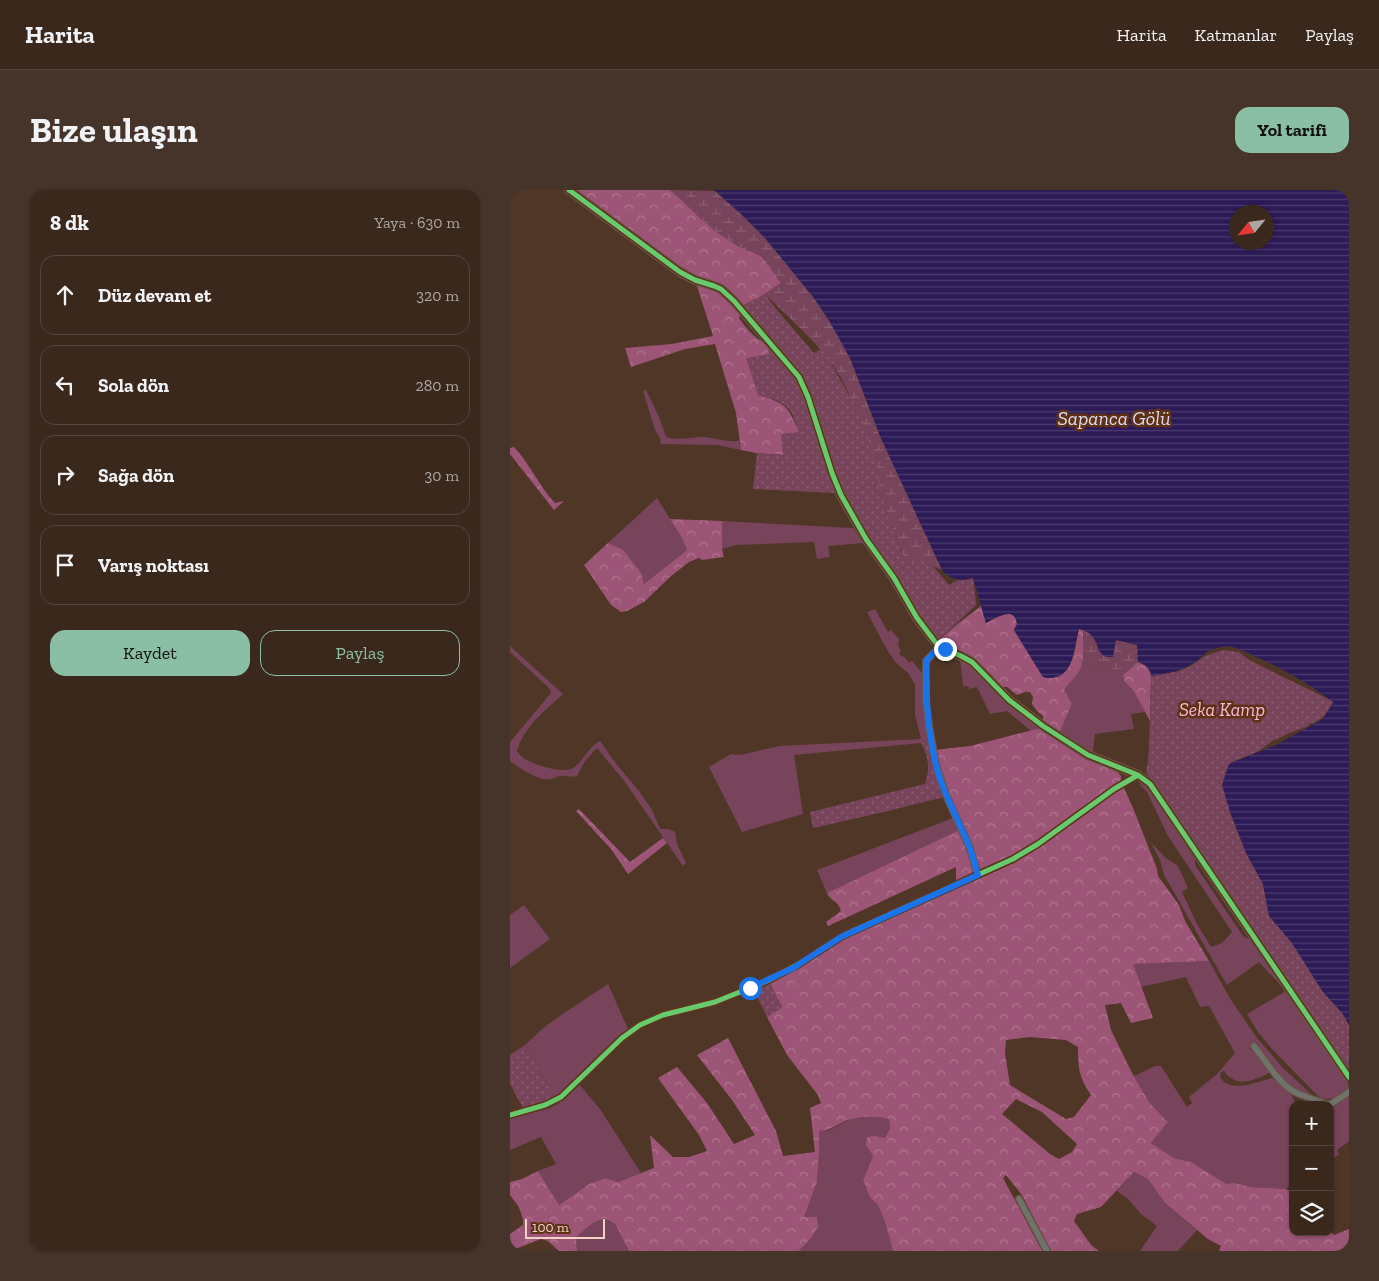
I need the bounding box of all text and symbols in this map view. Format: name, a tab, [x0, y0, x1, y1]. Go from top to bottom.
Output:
text: Harita	[25, 20, 95, 49]
text: Harita	[1117, 24, 1167, 46]
text: Katmanlar	[1195, 24, 1277, 46]
text: Paylaş	[1305, 24, 1354, 46]
button: Yol tarifi	[1235, 107, 1349, 153]
text: Bize ulaşın	[30, 109, 198, 151]
north arrow	[1229, 205, 1274, 250]
text: 8 dk	[50, 210, 89, 235]
text: Yaya · 630 m	[374, 213, 460, 232]
icon: ahead	[51, 281, 79, 309]
text: Düz devam et	[98, 284, 211, 307]
text: 320 m	[416, 286, 459, 305]
icon: left	[51, 371, 79, 399]
text: Sola dön	[98, 374, 169, 397]
text: 280 m	[415, 376, 459, 395]
water label: Sapanca Gölü	[1057, 406, 1171, 430]
icon: right	[51, 461, 79, 489]
text: Sağa dön	[98, 464, 174, 487]
text: 30 m	[425, 466, 459, 485]
icon: arrive	[51, 551, 79, 579]
text: Varış noktası	[98, 554, 209, 577]
button: Kaydet	[50, 630, 250, 676]
button: Paylaş	[260, 630, 460, 676]
route end	[934, 638, 957, 661]
park label: Seka Kamp	[1179, 698, 1265, 721]
route start	[739, 977, 762, 1000]
map controls	[1289, 1101, 1334, 1236]
button: +	[1289, 1101, 1334, 1146]
button: −	[1289, 1146, 1334, 1191]
button: layers	[1289, 1191, 1334, 1236]
scale bar	[525, 1216, 605, 1239]
text: 100 m	[532, 1219, 569, 1236]

